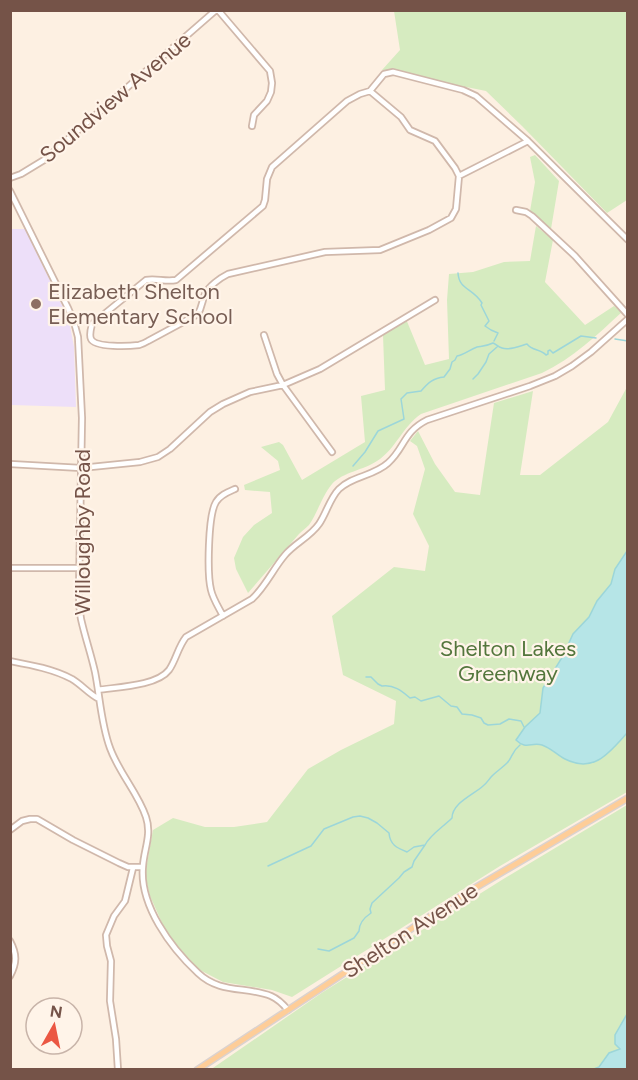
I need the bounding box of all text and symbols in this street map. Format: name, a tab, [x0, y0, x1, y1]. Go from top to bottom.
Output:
street label: Soundview Avenue	[34, 26, 196, 168]
place label: Elizabeth Shelton Elementary School	[48, 278, 233, 330]
marker: Elizabeth Shelton Elementary School	[29, 297, 43, 311]
street label: Willoughby Road	[69, 449, 96, 615]
park label: Shelton Lakes Greenway	[440, 635, 576, 687]
street label: Shelton Avenue	[338, 877, 483, 984]
north arrow	[24, 996, 84, 1056]
text: N	[49, 1001, 64, 1022]

